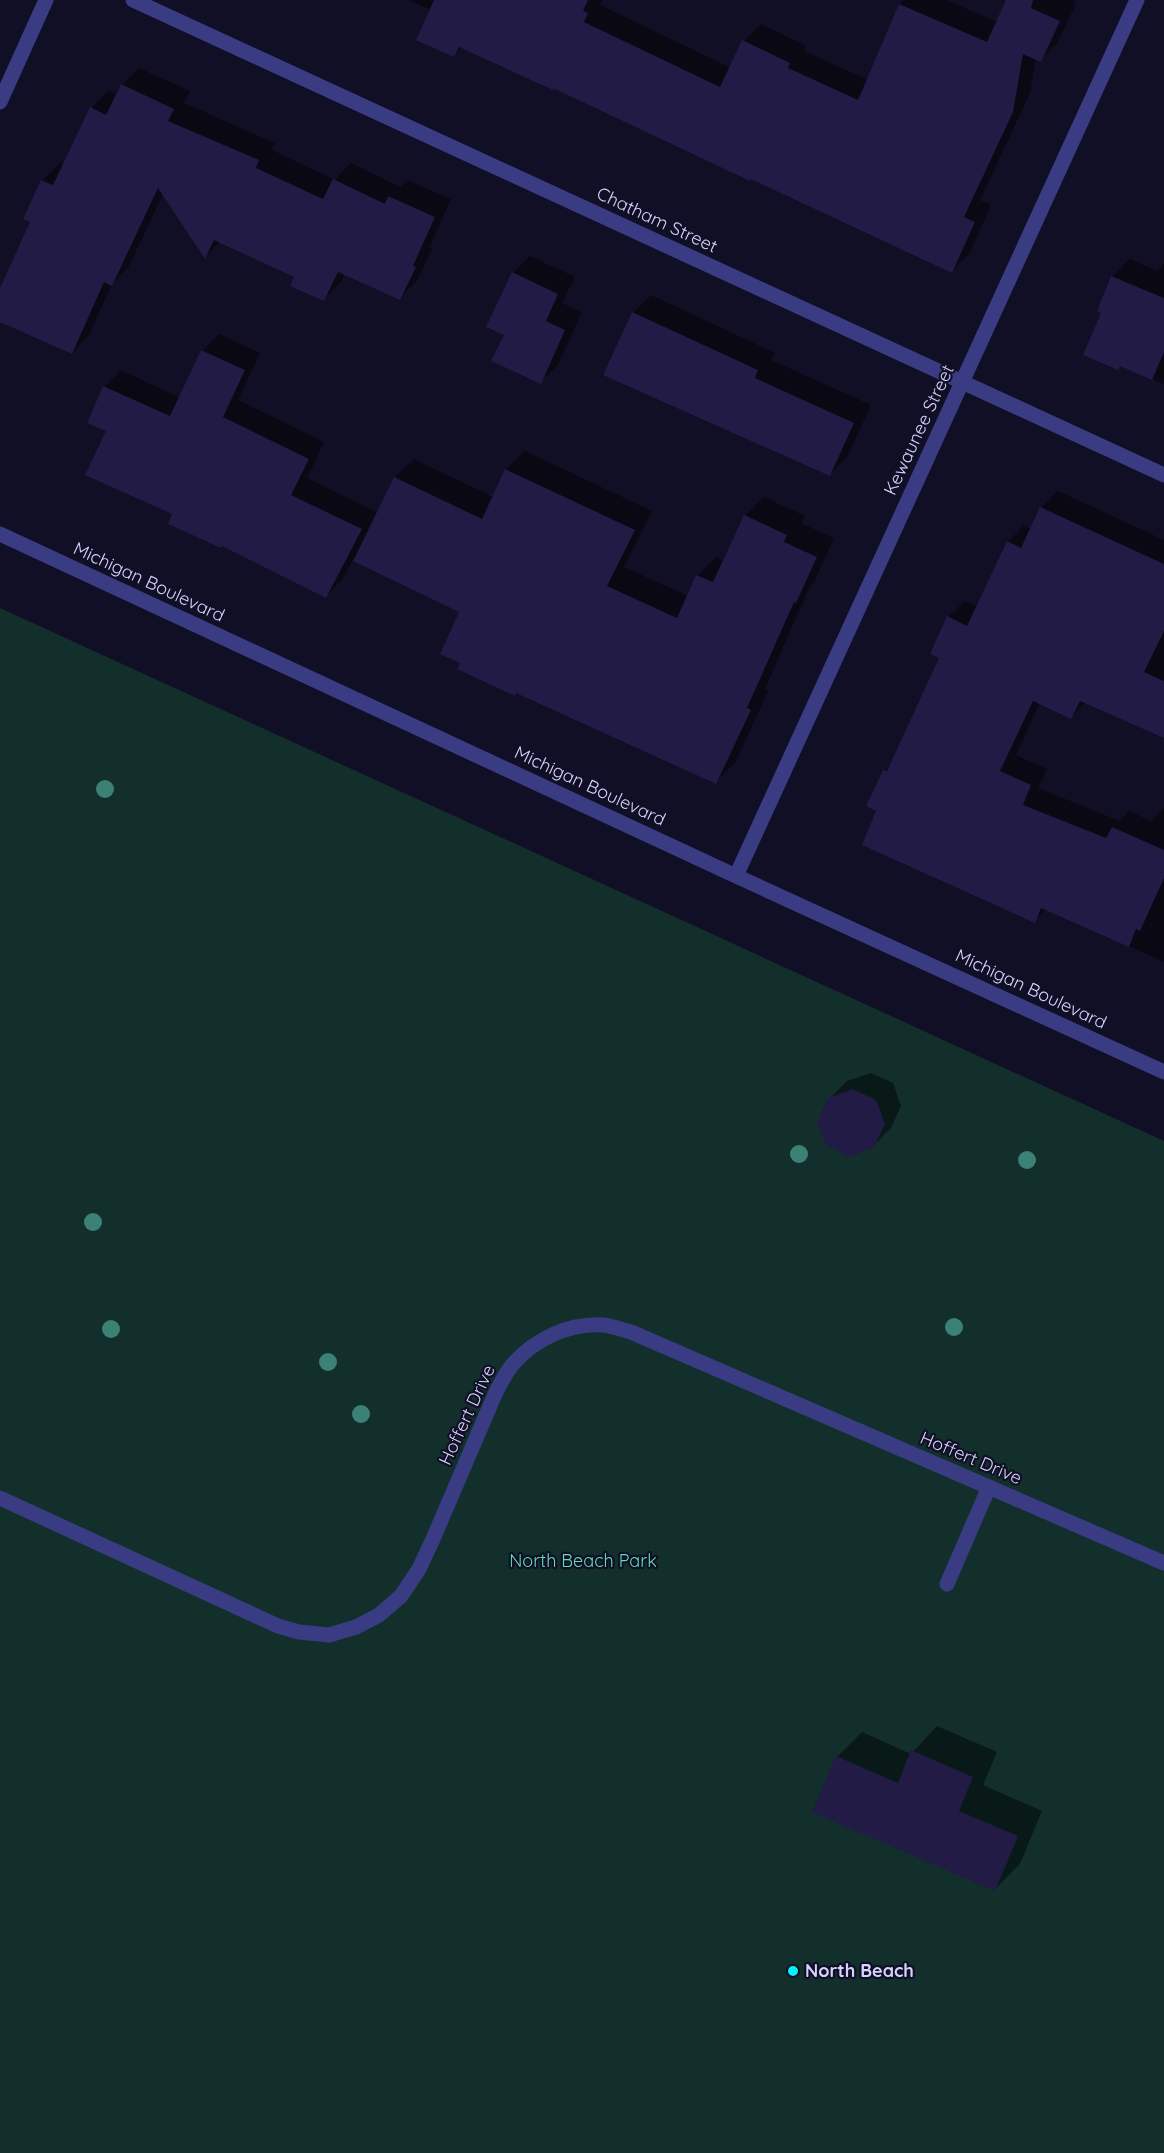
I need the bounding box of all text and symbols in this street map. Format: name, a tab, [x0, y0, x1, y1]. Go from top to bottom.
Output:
street label: Chatham Street	[593, 182, 721, 258]
street label: Kewaunee Street	[878, 361, 959, 499]
street label: Michigan Boulevard	[70, 536, 228, 627]
street label: Michigan Boulevard	[511, 740, 669, 831]
street label: Michigan Boulevard	[952, 943, 1110, 1034]
street label: Hoffert Drive	[433, 1361, 500, 1469]
street label: Hoffert Drive	[917, 1426, 1026, 1489]
park label: North Beach Park	[509, 1549, 657, 1572]
place label: North Beach	[805, 1959, 914, 1982]
marker: North Beach	[786, 1964, 800, 1978]

